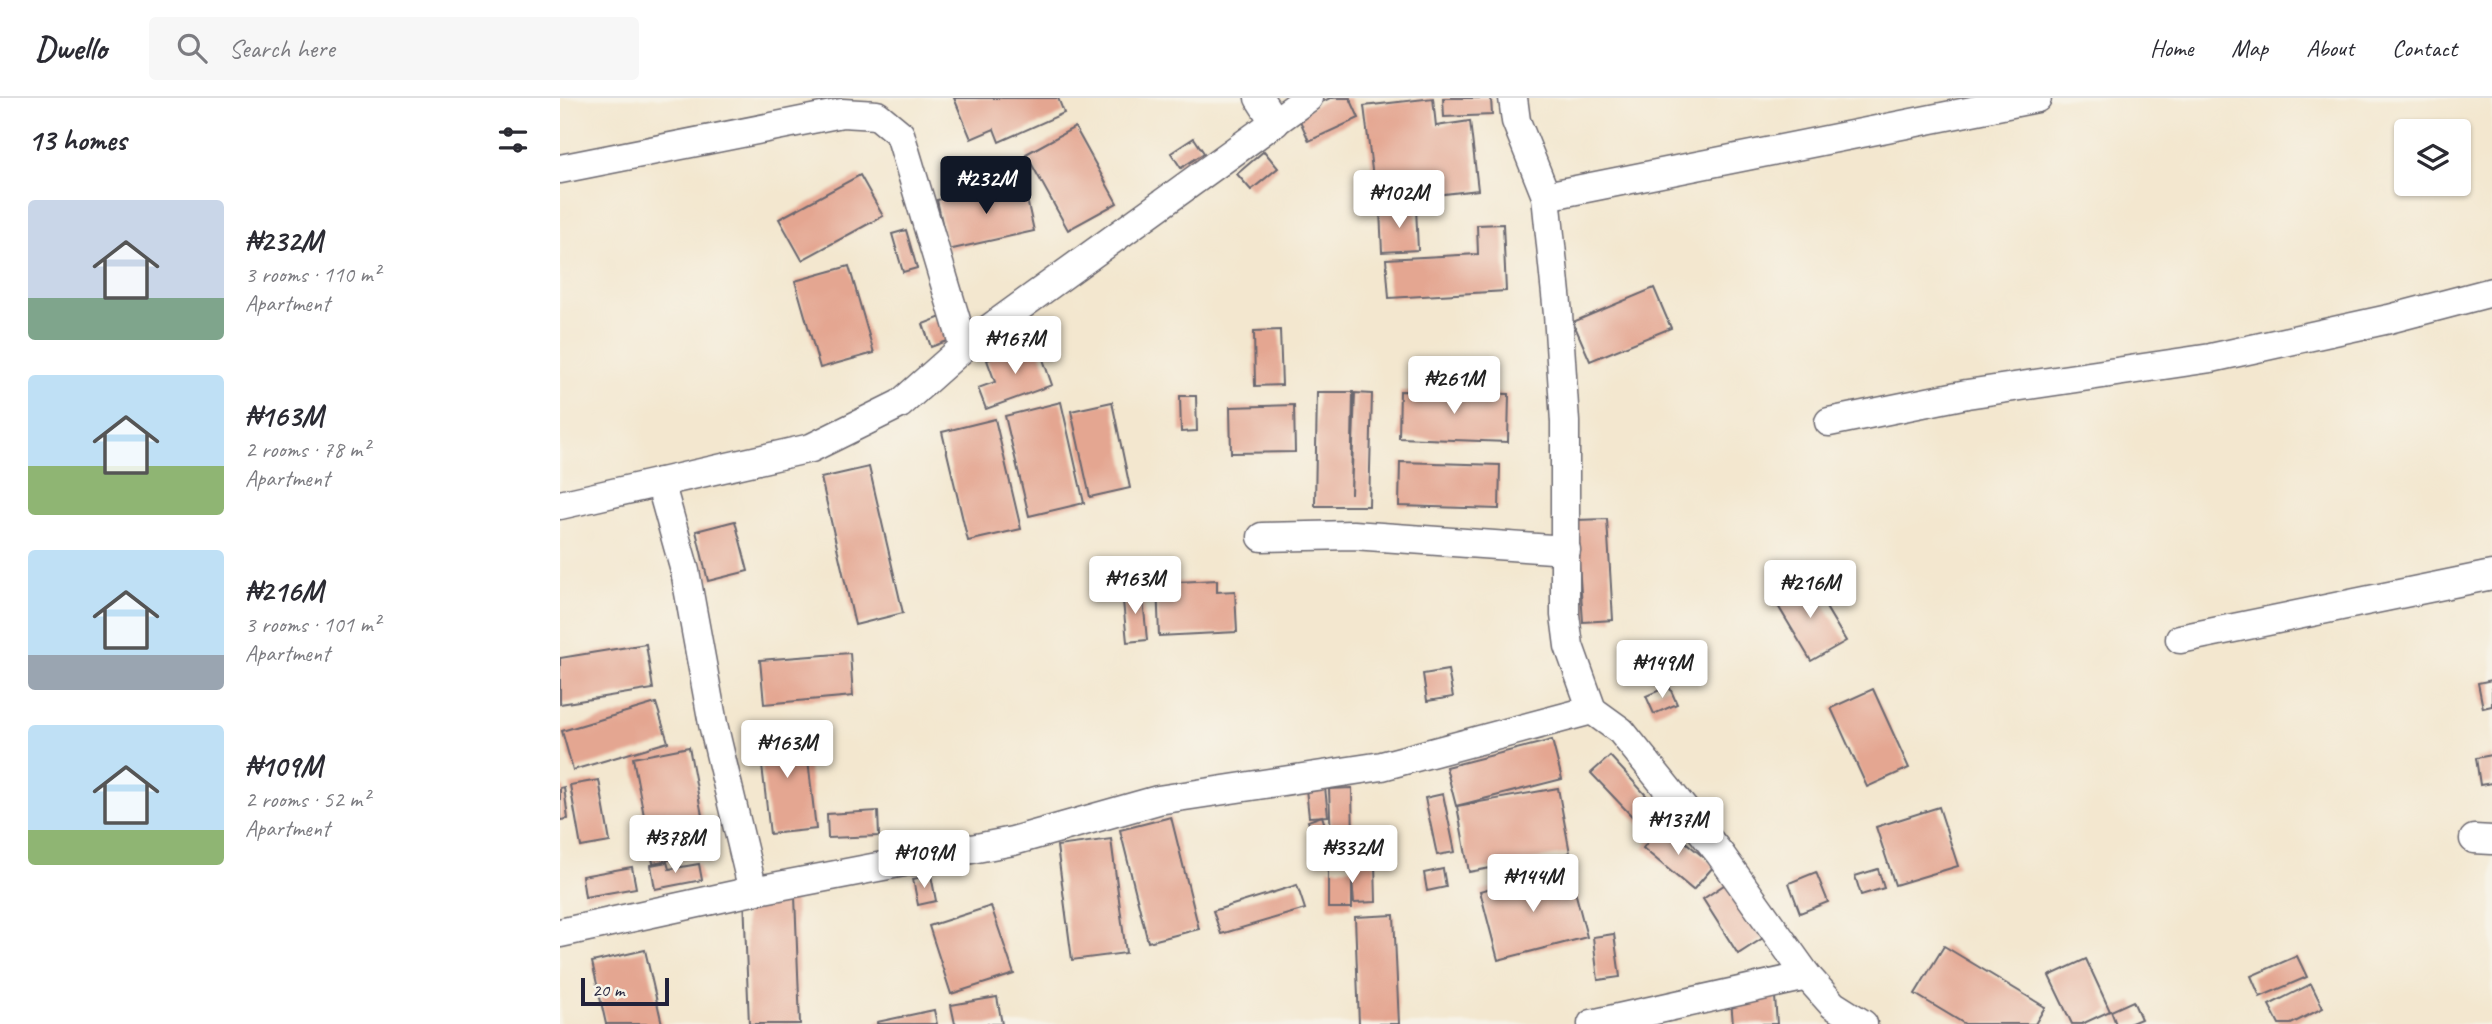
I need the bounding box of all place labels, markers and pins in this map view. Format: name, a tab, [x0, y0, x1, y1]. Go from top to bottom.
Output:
pin: ₦232M	[937, 156, 1035, 216]
pin: ₦102M	[1350, 170, 1448, 230]
pin: ₦167M	[966, 316, 1064, 376]
pin: ₦261M	[1405, 356, 1503, 416]
pin: ₦163M	[1086, 556, 1184, 616]
pin: ₦216M	[1761, 560, 1859, 620]
pin: ₦149M	[1613, 640, 1711, 700]
pin: ₦163M	[738, 720, 836, 780]
pin: ₦137M	[1629, 798, 1727, 857]
pin: ₦378M	[626, 816, 724, 875]
pin: ₦332M	[1303, 826, 1401, 885]
pin: ₦109M	[875, 830, 973, 890]
pin: ₦144M	[1484, 854, 1582, 914]

